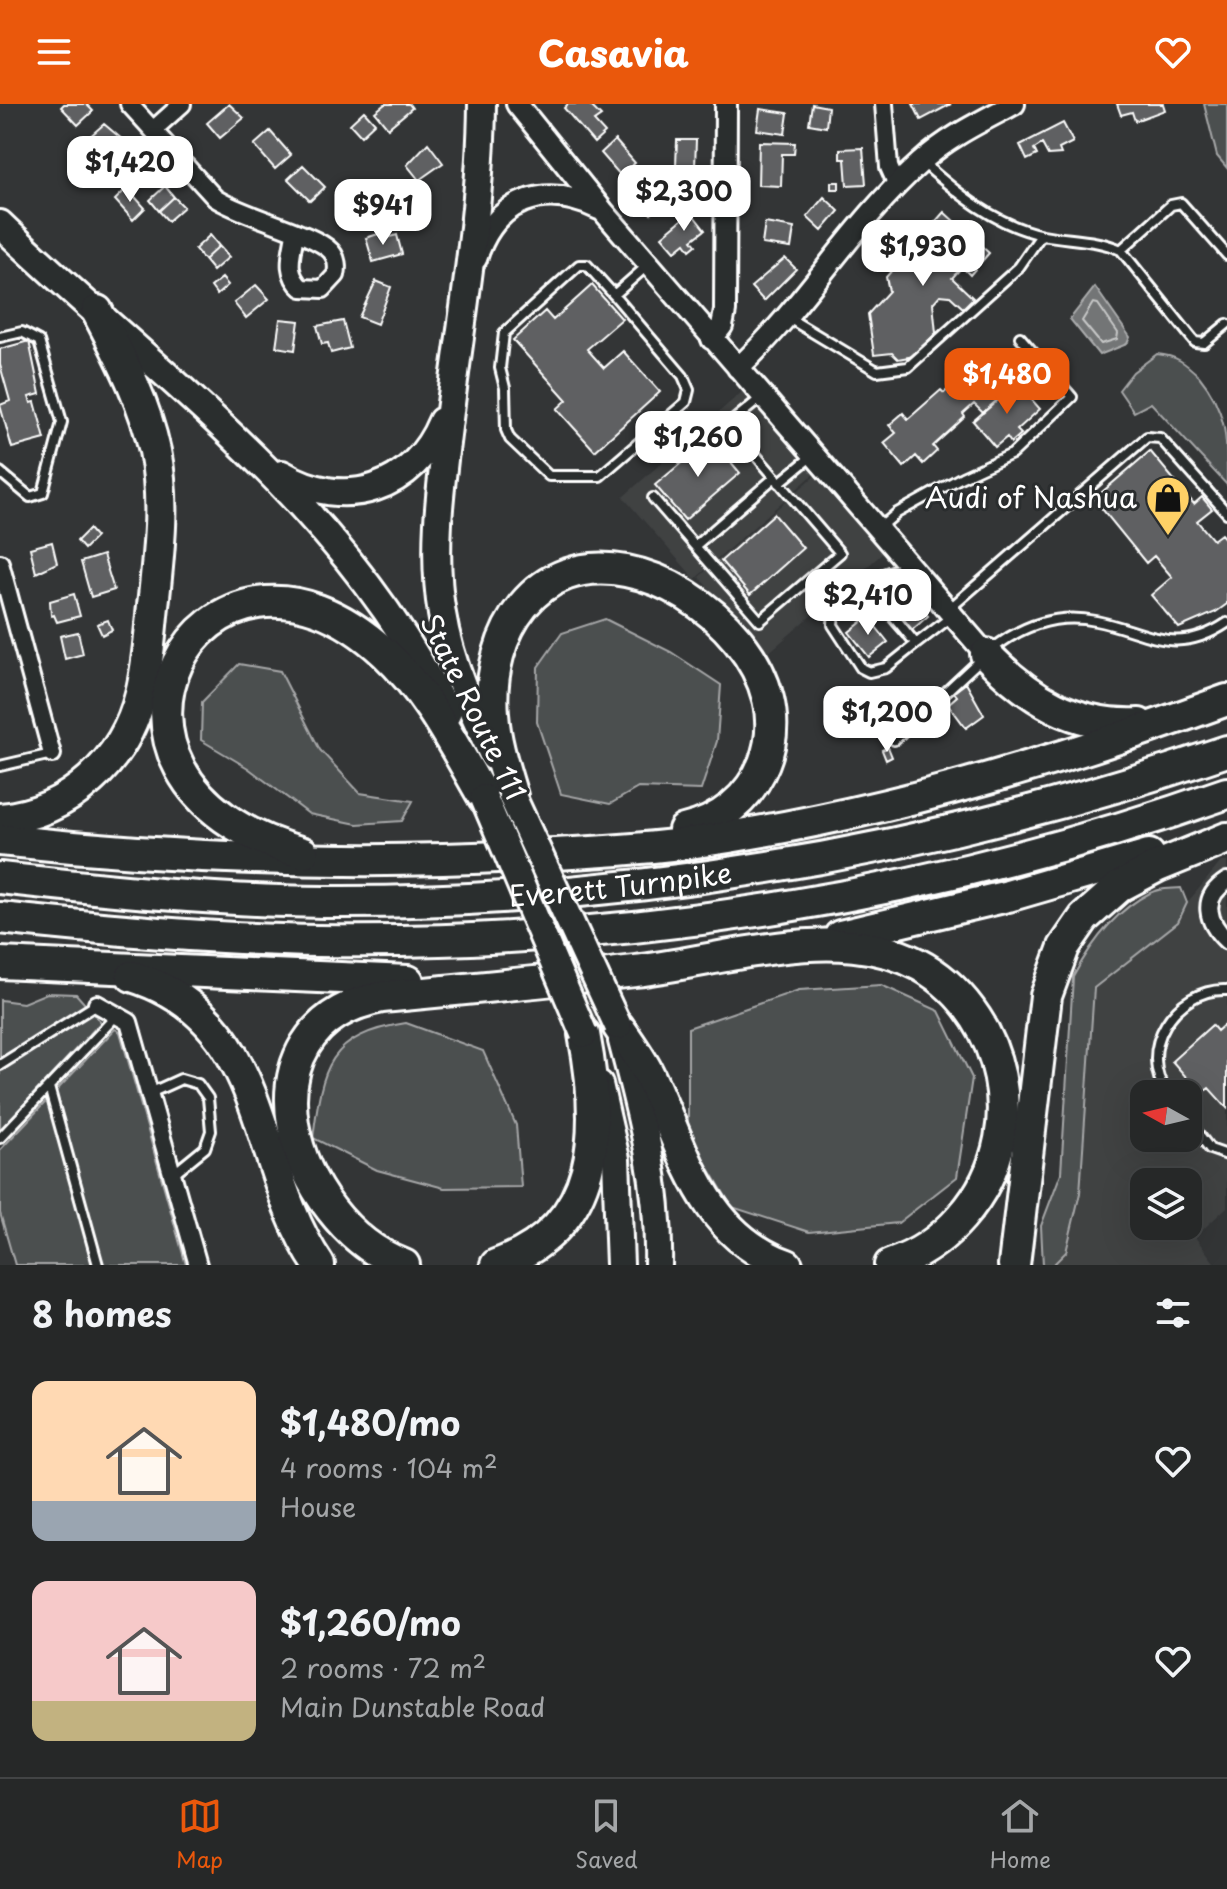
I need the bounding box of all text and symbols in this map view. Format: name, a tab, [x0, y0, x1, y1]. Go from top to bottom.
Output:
text: Casavia	[538, 25, 689, 79]
icon: menu	[32, 30, 76, 74]
icon: heart	[1151, 30, 1195, 74]
pin: $1,420	[65, 136, 195, 204]
text: $1,420	[85, 142, 175, 181]
pin: $2,300	[619, 165, 749, 233]
text: $2,300	[636, 171, 732, 210]
pin: $941	[336, 179, 430, 247]
text: $941	[352, 185, 414, 224]
pin: $1,930	[858, 220, 988, 288]
text: $1,930	[880, 226, 966, 265]
pin: $1,480	[942, 348, 1072, 416]
text: $1,480	[962, 354, 1052, 393]
pin: $1,260	[633, 411, 763, 479]
text: $1,260	[653, 417, 743, 456]
shop icon: Audi of Nashua	[1144, 474, 1192, 537]
place label: Audi of Nashua	[925, 475, 1137, 518]
pin: $2,410	[803, 569, 933, 637]
text: $2,410	[823, 575, 913, 614]
street label: State Route 111	[411, 606, 538, 807]
pin: $1,200	[822, 686, 952, 754]
text: $1,200	[841, 692, 933, 731]
street label: Everett Turnpike	[507, 850, 734, 917]
north arrow	[1130, 1080, 1202, 1152]
map controls	[1130, 1080, 1202, 1240]
button: layers	[1130, 1168, 1202, 1240]
text: 8 homes	[32, 1287, 172, 1339]
icon: filters	[1151, 1291, 1195, 1335]
text: $1,480/mo	[280, 1396, 460, 1448]
icon: home	[96, 1413, 192, 1509]
icon: heart	[1151, 1439, 1195, 1483]
text: 4 rooms · 104 m²	[280, 1448, 498, 1487]
text: House	[280, 1487, 356, 1526]
text: $1,260/mo	[280, 1596, 461, 1648]
icon: home	[96, 1613, 192, 1709]
icon: heart	[1151, 1639, 1195, 1683]
text: 2 rooms · 72 m²	[280, 1648, 486, 1687]
text: Main Dunstable Road	[280, 1687, 545, 1726]
tab: Map	[176, 1794, 223, 1875]
tab: Saved	[575, 1794, 638, 1875]
tab: Home	[990, 1794, 1051, 1875]

